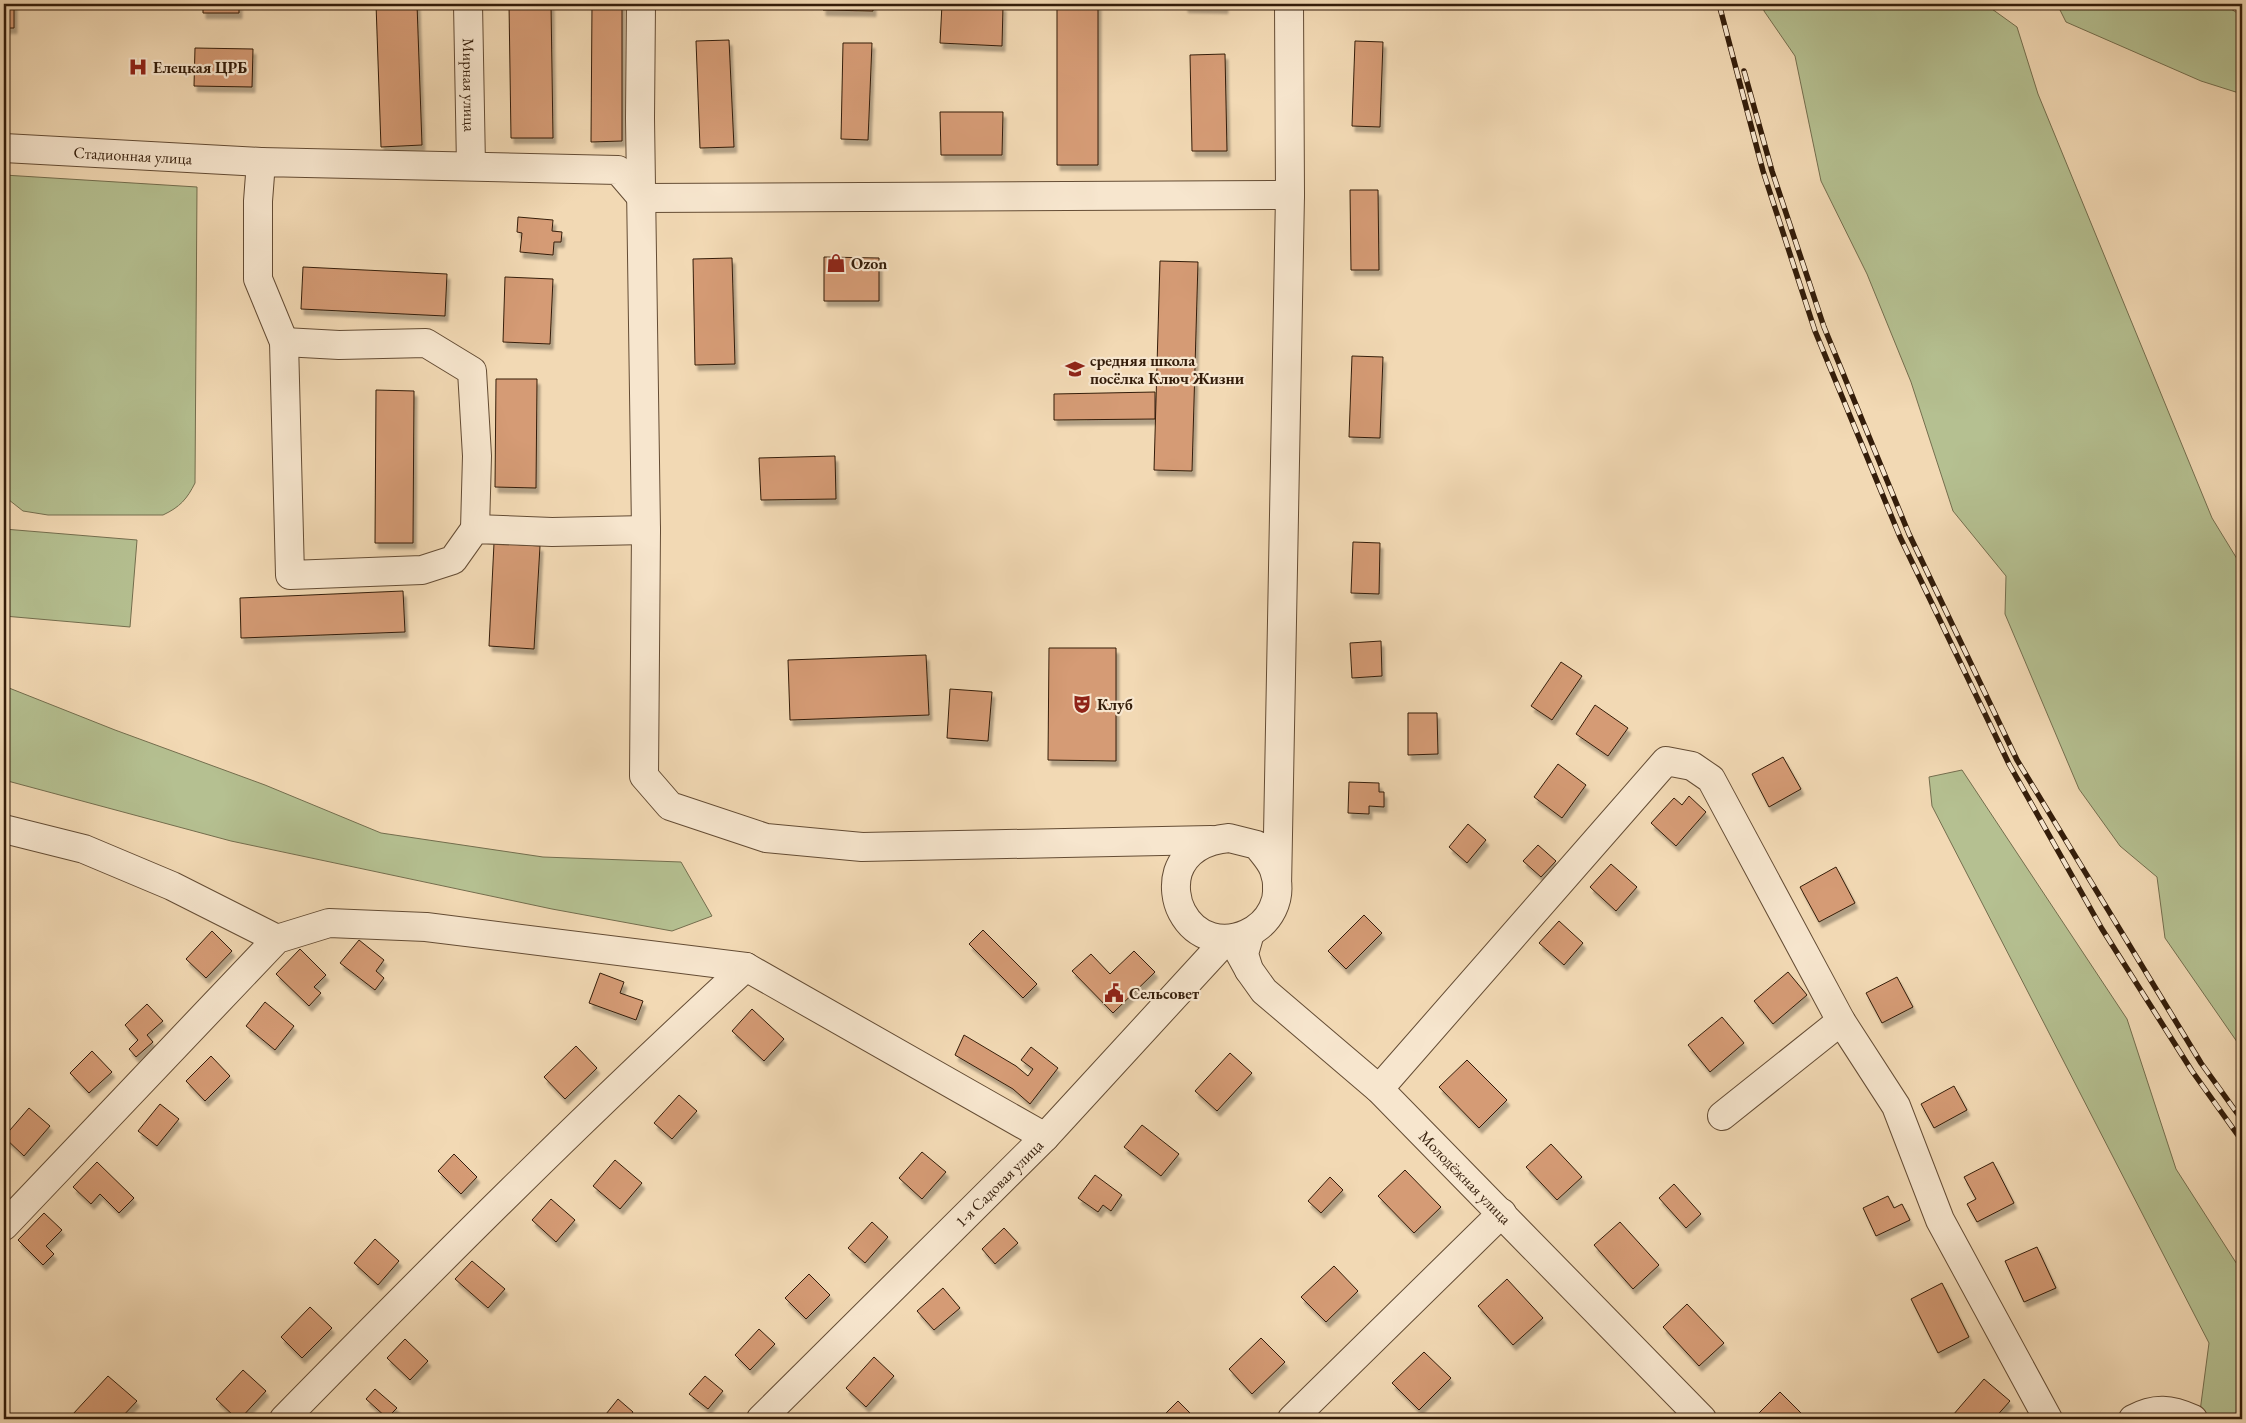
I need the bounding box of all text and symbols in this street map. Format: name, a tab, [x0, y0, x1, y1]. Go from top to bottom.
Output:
street label: Мирная улица	[458, 38, 480, 133]
hospital icon: Елецкая ЦРБ	[127, 56, 149, 78]
place label: Елецкая ЦРБ	[153, 57, 247, 78]
street label: Стадионная улица	[73, 142, 193, 169]
shop icon: Ozon	[825, 252, 847, 274]
place label: Ozon	[851, 253, 887, 274]
place label: средняя школа посёлка Ключ Жизни	[1090, 350, 1245, 389]
school or university icon: средняя школа посёлка Ключ Жизни	[1064, 358, 1086, 380]
theatre icon: Клуб	[1071, 693, 1093, 715]
place label: Клуб	[1097, 694, 1133, 715]
public building icon: Сельсовет	[1103, 982, 1125, 1004]
place label: Сельсовет	[1129, 983, 1200, 1004]
street label: Молодёжная улица	[1414, 1126, 1516, 1230]
street label: 1-я Садовая улица	[950, 1134, 1048, 1232]

